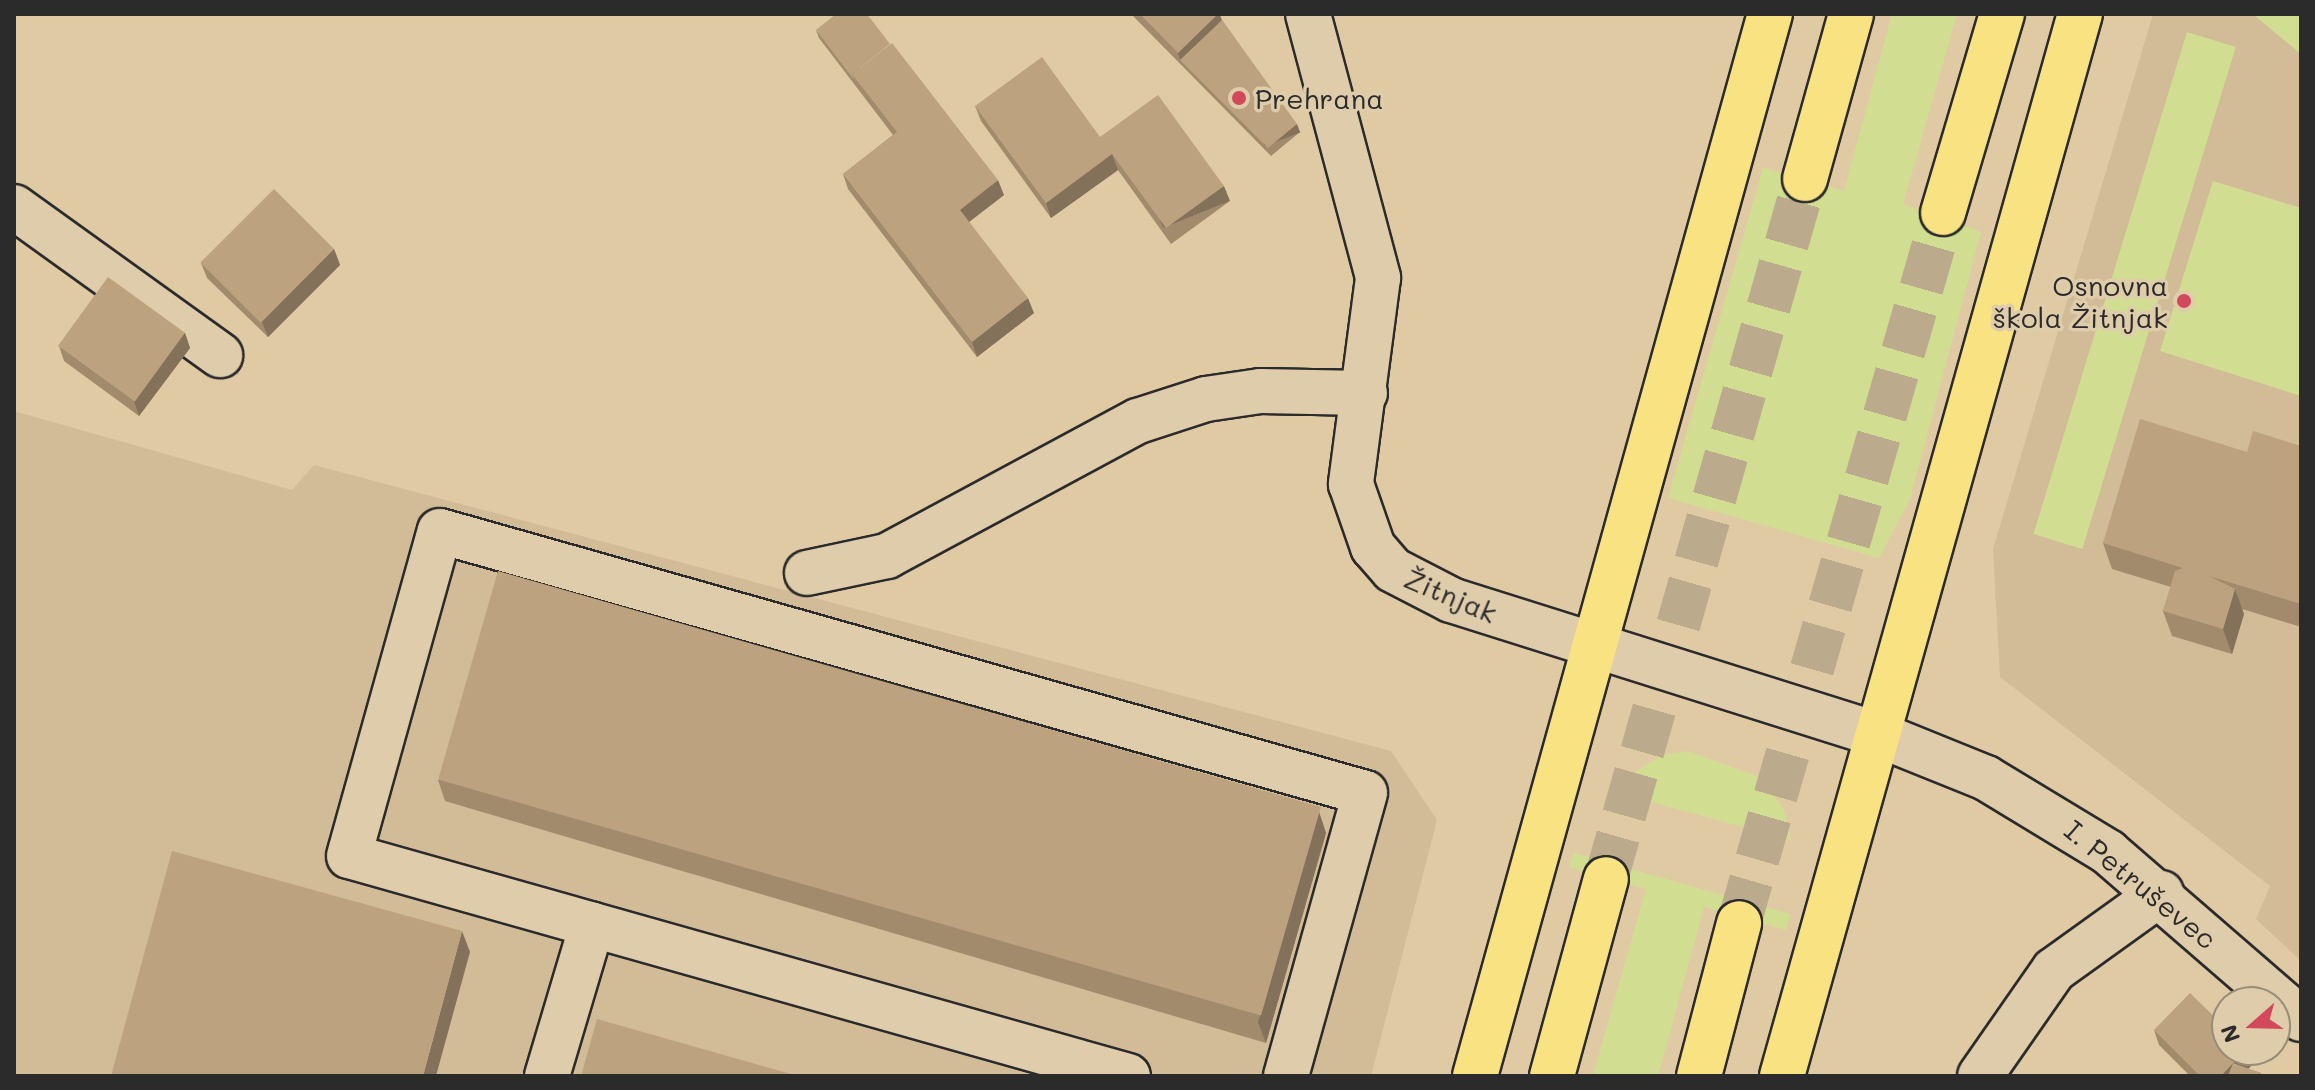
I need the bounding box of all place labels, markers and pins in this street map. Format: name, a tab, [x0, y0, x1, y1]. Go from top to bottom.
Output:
place label: Prehrana	[1255, 81, 1384, 115]
marker: Prehrana	[1230, 89, 1248, 107]
place label: Osnovna škola Žitnjak	[1993, 268, 2168, 334]
marker: Osnovna škola Žitnjak	[2175, 292, 2193, 310]

